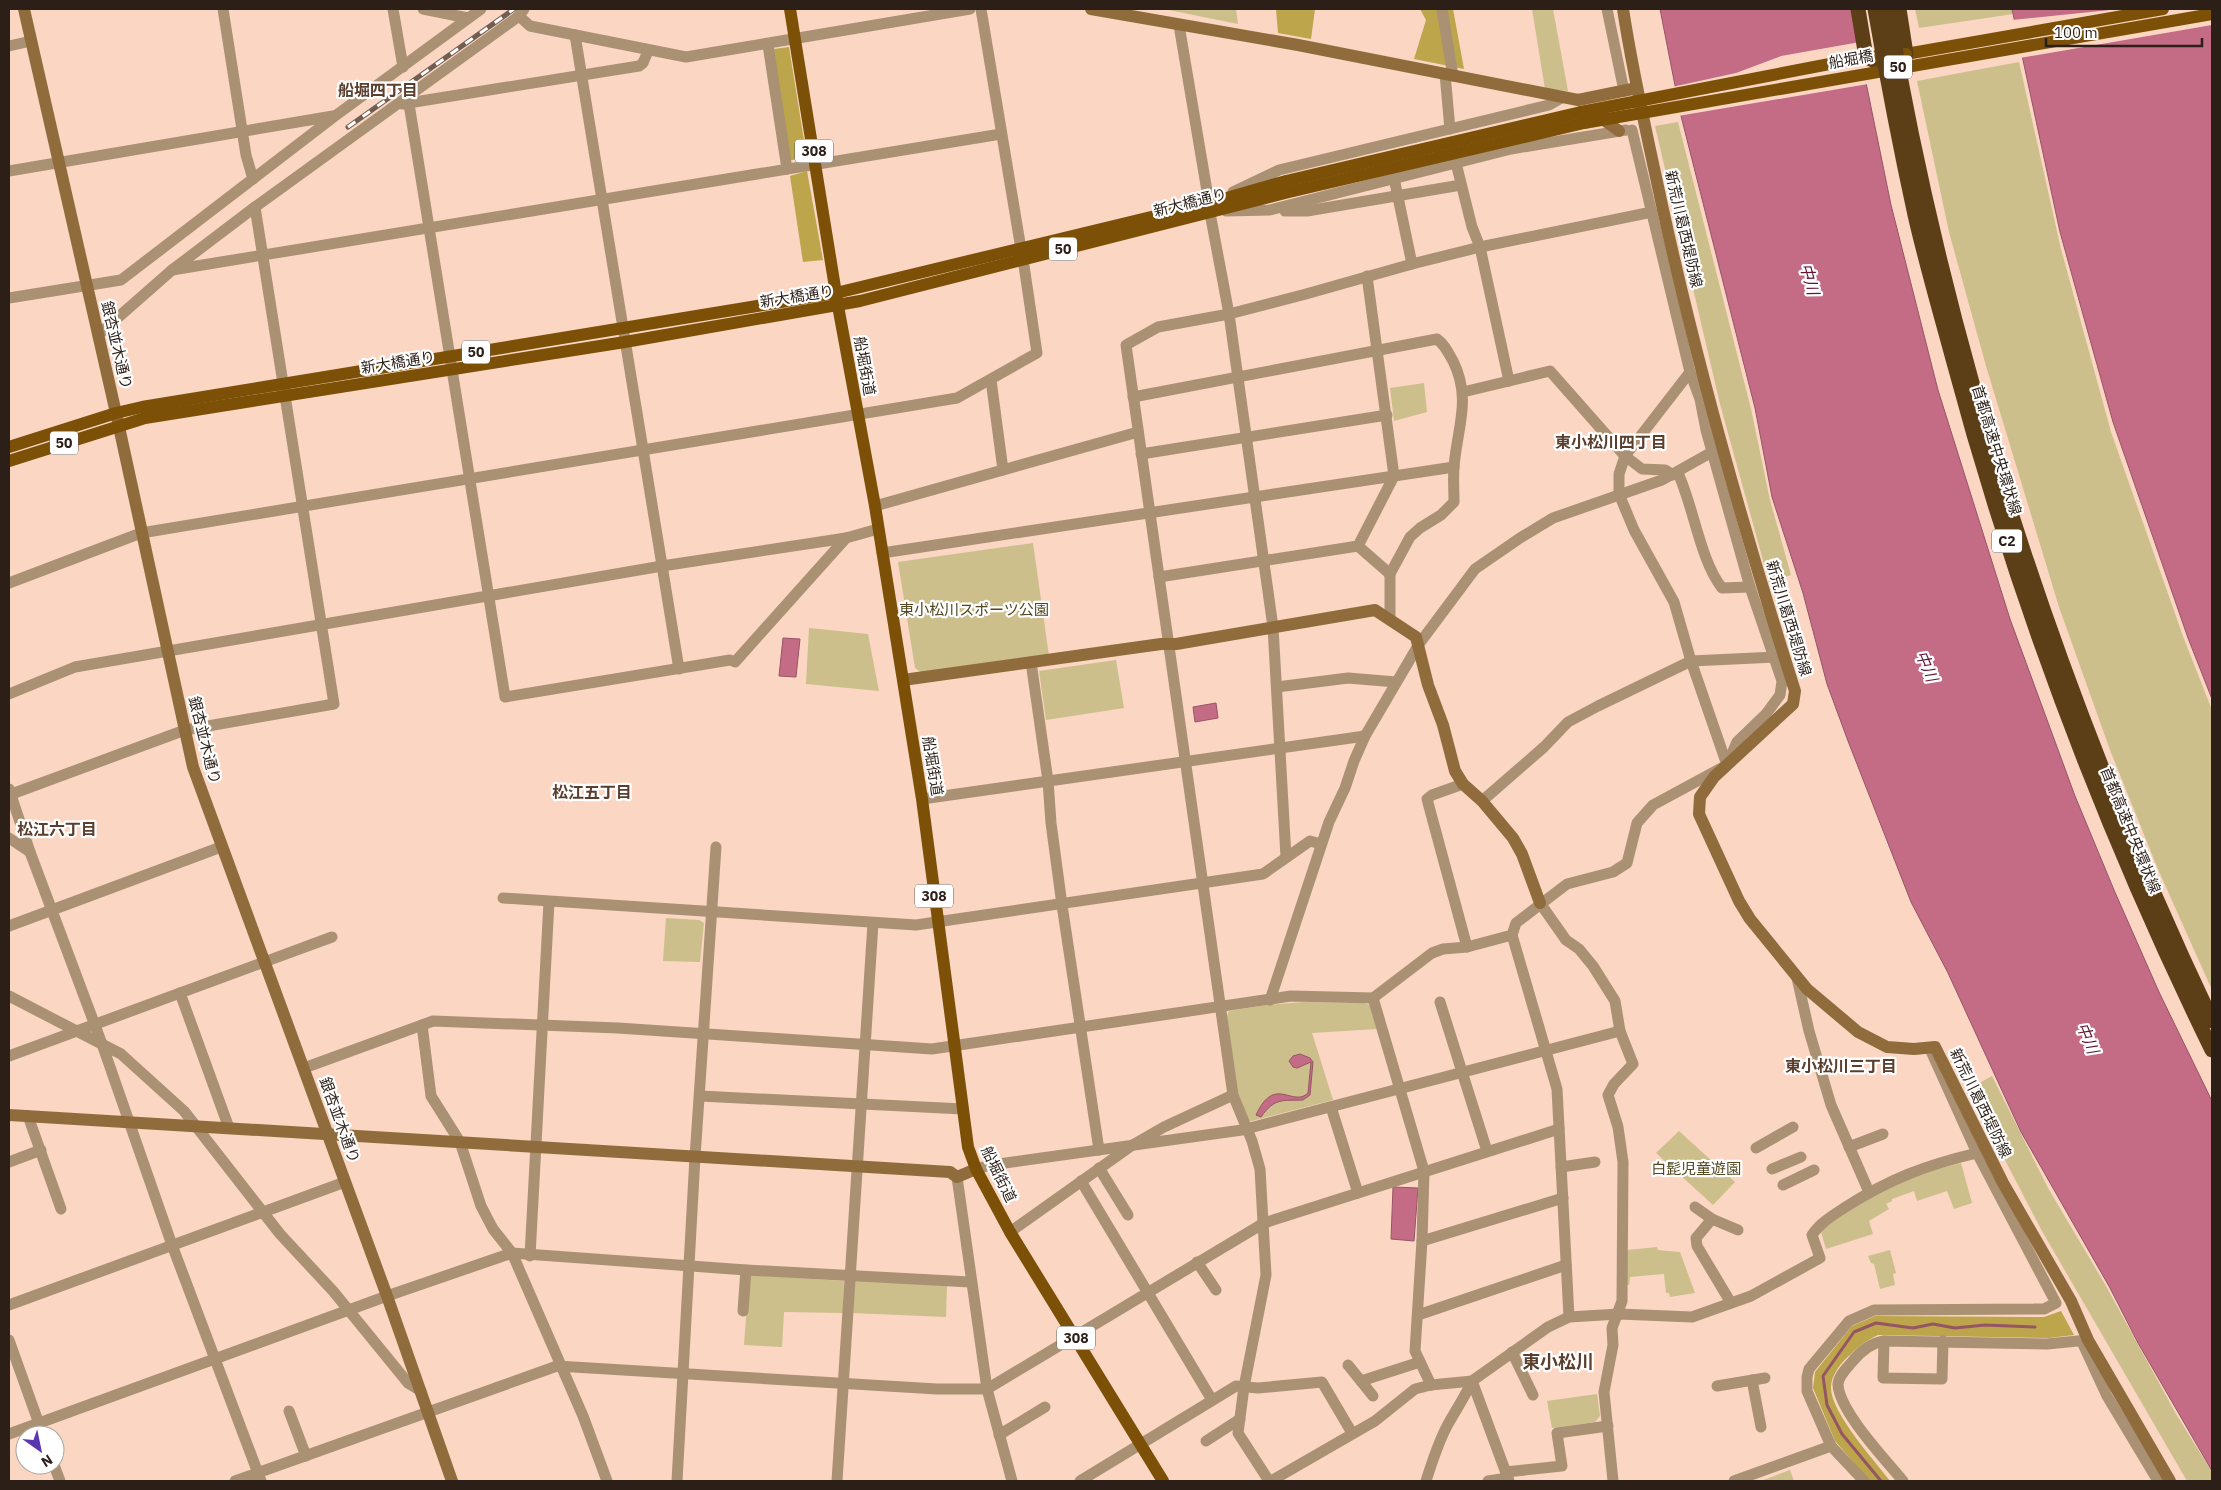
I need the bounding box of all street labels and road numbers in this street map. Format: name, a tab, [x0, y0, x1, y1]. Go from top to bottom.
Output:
street label: 船堀橋	[1827, 46, 1875, 72]
road number: 50	[1884, 56, 1912, 78]
road number: 308	[795, 140, 833, 162]
street label: 新荒川葛西堤防線	[1661, 168, 1707, 290]
street label: 新大橋通り	[1151, 184, 1229, 220]
road number: 50	[1049, 238, 1077, 260]
street label: 新大橋通り	[758, 281, 836, 311]
street label: 銀杏並木通り	[98, 299, 136, 391]
street label: 船堀街道	[850, 335, 880, 397]
road number: 50	[462, 341, 490, 364]
street label: 新大橋通り	[359, 347, 437, 377]
street label: 首都高速中央環状線	[1968, 383, 2026, 517]
road number: 50	[50, 432, 78, 454]
road number: C2	[1992, 530, 2022, 552]
street label: 新荒川葛西堤防線	[1762, 558, 1816, 678]
street label: 銀杏並木通り	[185, 694, 225, 786]
street label: 船堀街道	[919, 735, 947, 797]
street label: 首都高速中央環状線	[2097, 764, 2165, 896]
road number: 308	[915, 884, 953, 908]
street label: 新荒川葛西堤防線	[1946, 1045, 2016, 1161]
street label: 銀杏並木通り	[316, 1074, 364, 1166]
street label: 船堀街道	[977, 1143, 1021, 1205]
road number: 308	[1057, 1326, 1095, 1350]

